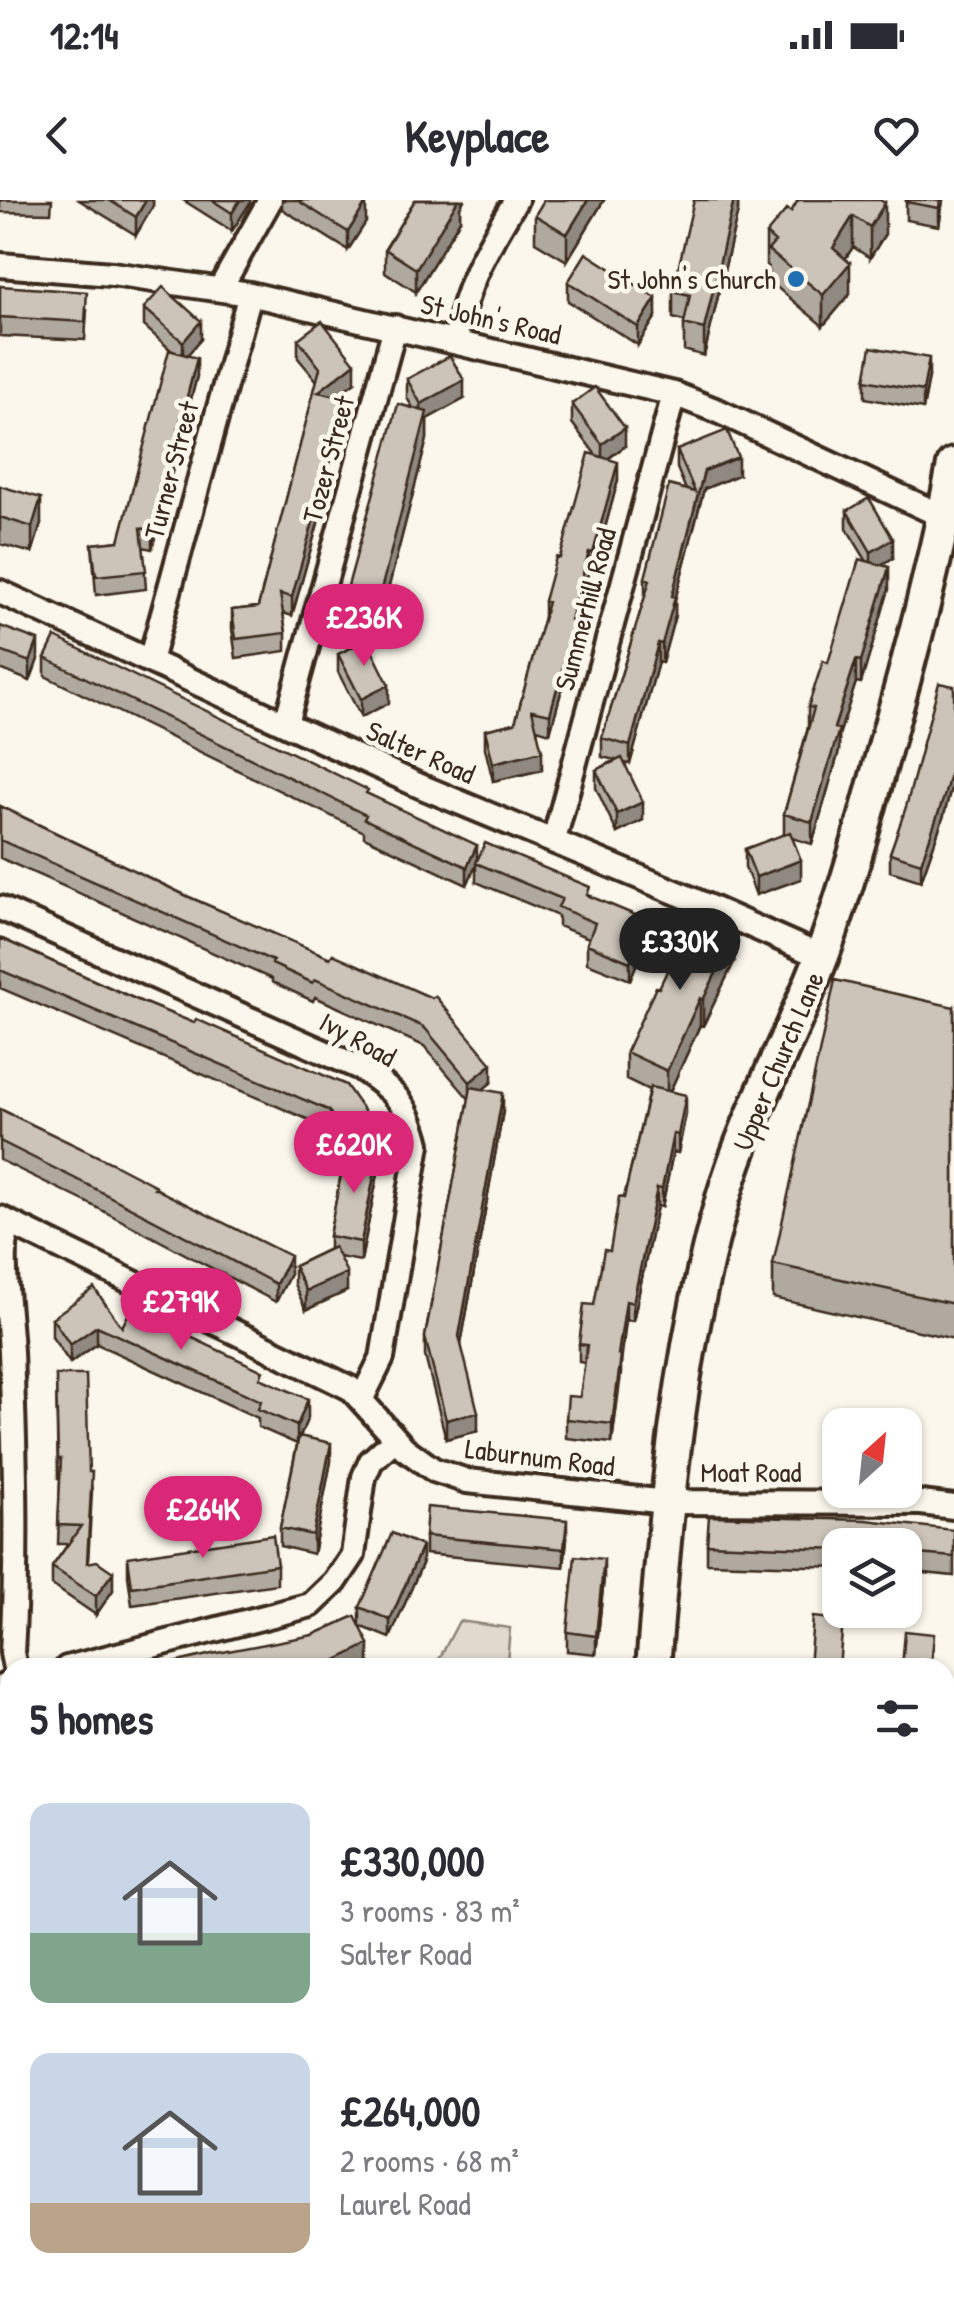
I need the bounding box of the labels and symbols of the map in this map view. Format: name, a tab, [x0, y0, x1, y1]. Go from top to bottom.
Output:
place label: St John's Church	[607, 260, 776, 298]
marker: St John's Church	[785, 268, 807, 290]
street label: St John's Road	[417, 284, 565, 354]
street label: Tozer Street	[293, 391, 363, 527]
street label: Turner Street	[134, 396, 208, 543]
street label: Summerhill Road	[545, 524, 625, 694]
pin: £236K	[294, 584, 434, 669]
street label: Salter Road	[361, 711, 481, 793]
pin: £330K	[610, 908, 750, 993]
street label: Upper Church Lane	[723, 966, 833, 1156]
street label: Ivy Road	[313, 1003, 403, 1076]
pin: £620K	[284, 1111, 424, 1196]
pin: £279K	[111, 1268, 251, 1353]
north arrow	[822, 1408, 922, 1508]
street label: Laburnum Road	[463, 1429, 617, 1485]
street label: Moat Road	[701, 1453, 802, 1491]
pin: £264K	[133, 1476, 273, 1561]

